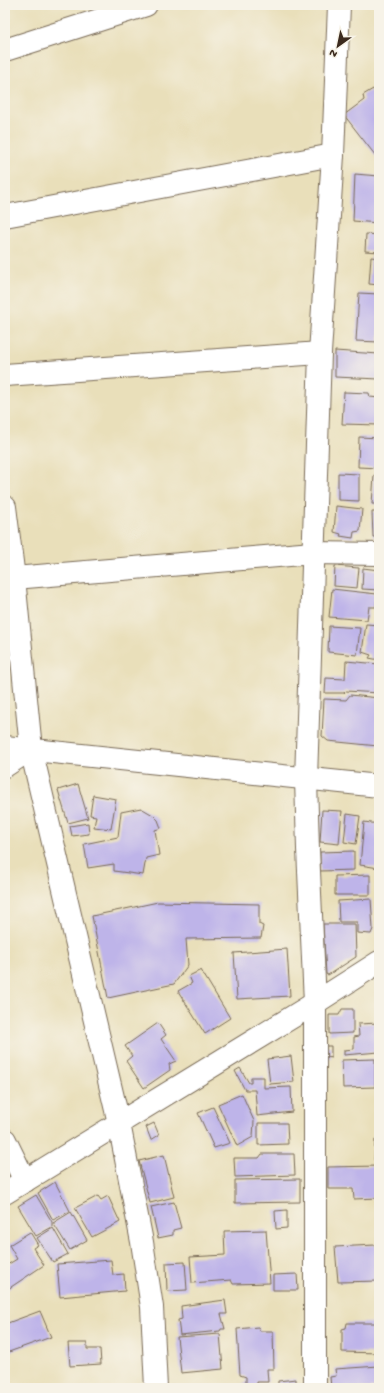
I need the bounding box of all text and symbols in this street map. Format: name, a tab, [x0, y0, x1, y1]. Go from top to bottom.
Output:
north arrow	[318, 26, 358, 66]
text: N	[327, 46, 340, 60]

